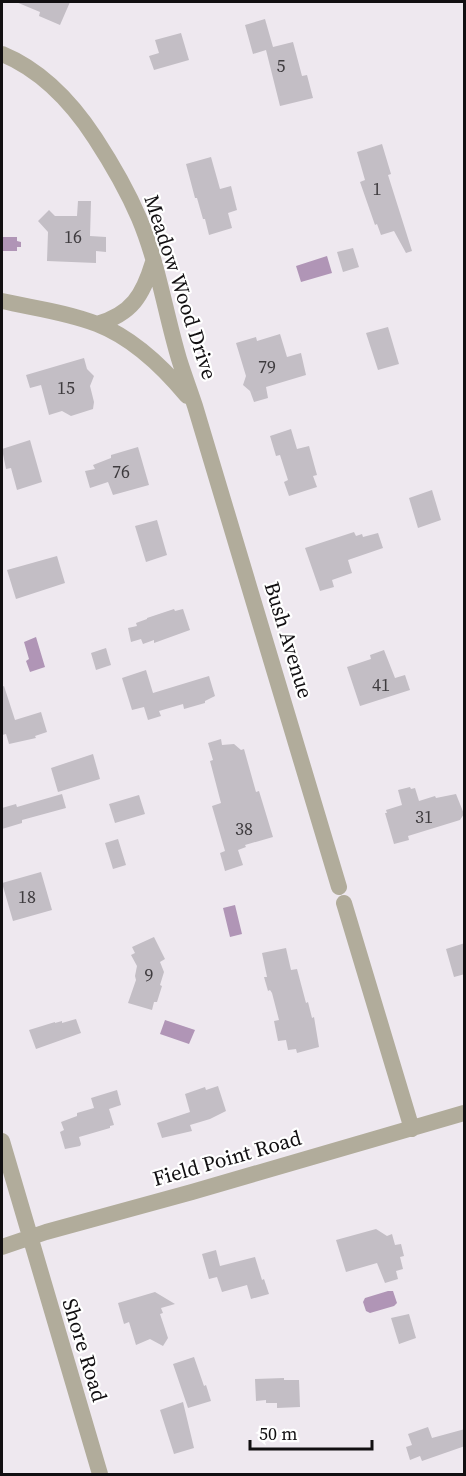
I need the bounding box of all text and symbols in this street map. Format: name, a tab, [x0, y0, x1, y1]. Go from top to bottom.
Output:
house number: 5	[277, 53, 286, 78]
house number: 1	[373, 176, 382, 201]
street label: Meadow Wood Drive	[137, 191, 225, 383]
house number: 16	[64, 224, 82, 249]
house number: 79	[258, 354, 276, 379]
house number: 15	[57, 375, 75, 400]
house number: 76	[112, 459, 130, 484]
street label: Bush Avenue	[258, 578, 320, 702]
house number: 41	[372, 672, 390, 697]
house number: 31	[415, 804, 433, 829]
house number: 38	[235, 816, 253, 841]
house number: 18	[18, 884, 36, 909]
house number: 9	[145, 962, 154, 987]
street label: Field Point Road	[149, 1123, 305, 1193]
street label: Shore Road	[56, 1295, 114, 1405]
scale bar	[250, 1413, 372, 1451]
text: 50 m	[259, 1421, 297, 1446]

